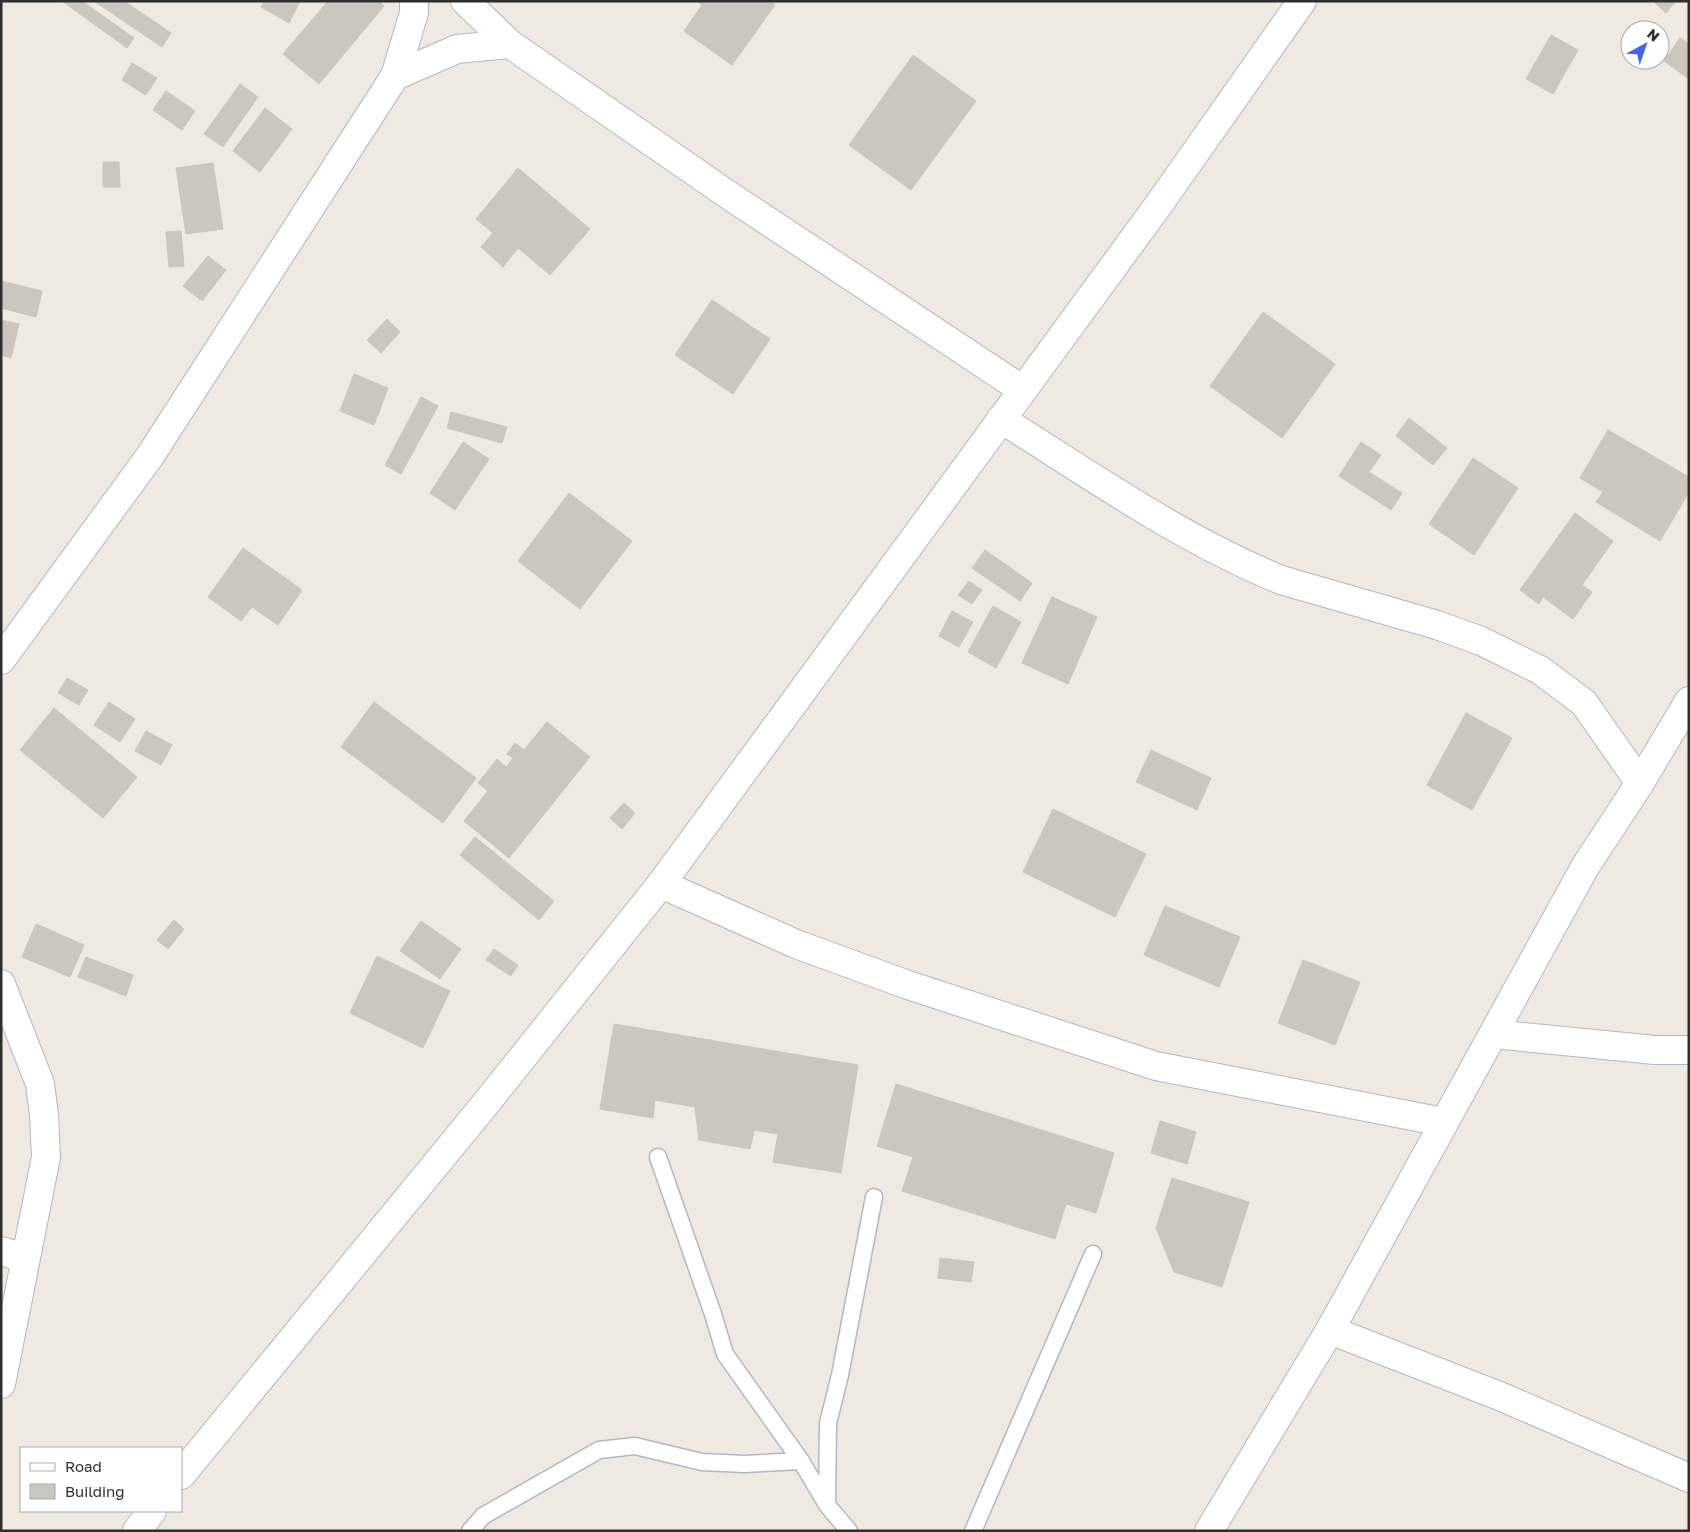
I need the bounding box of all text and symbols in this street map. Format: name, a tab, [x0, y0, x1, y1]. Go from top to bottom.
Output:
north arrow	[1620, 20, 1670, 70]
text: N	[1644, 25, 1663, 45]
legend	[20, 1447, 182, 1512]
text: Road	[65, 1457, 102, 1475]
text: Building	[65, 1482, 125, 1500]

